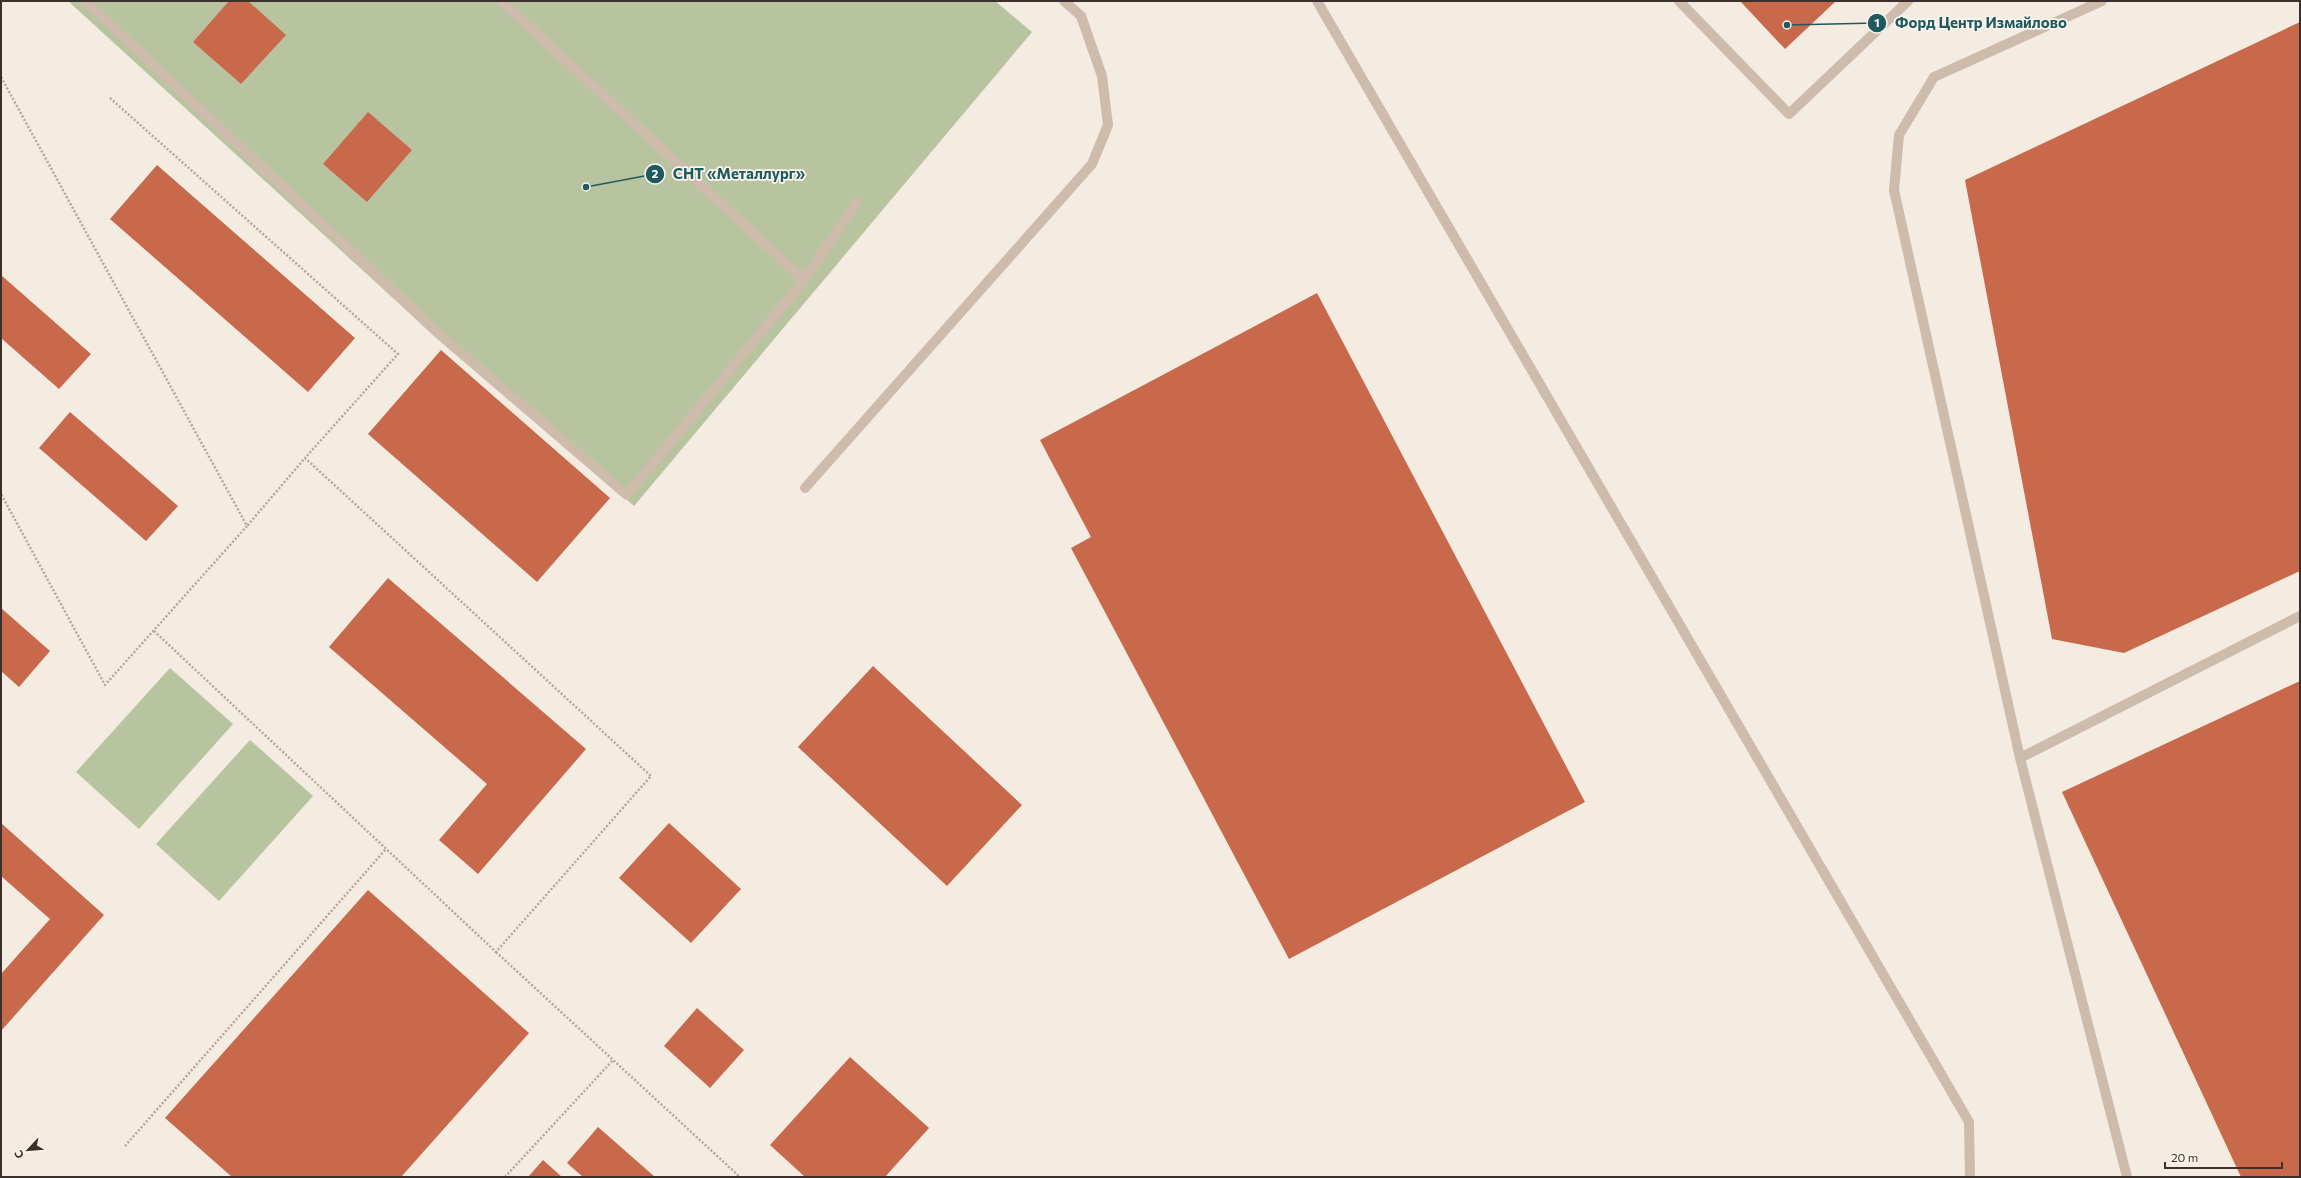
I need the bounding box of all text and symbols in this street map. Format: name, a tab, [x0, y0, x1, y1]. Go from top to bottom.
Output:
callout: Форд Центр Измайлово	[1867, 9, 2075, 36]
text: Форд Центр Измайлово	[1895, 13, 2067, 31]
text: 1	[1874, 15, 1880, 29]
callout: СНТ «Металлург»	[645, 160, 813, 187]
text: СНТ «Металлург»	[673, 164, 805, 182]
text: 2	[652, 166, 659, 180]
north arrow	[8, 1130, 48, 1170]
scale bar	[2165, 1144, 2282, 1170]
text: С	[11, 1148, 26, 1161]
text: 20 m	[2171, 1150, 2198, 1164]

